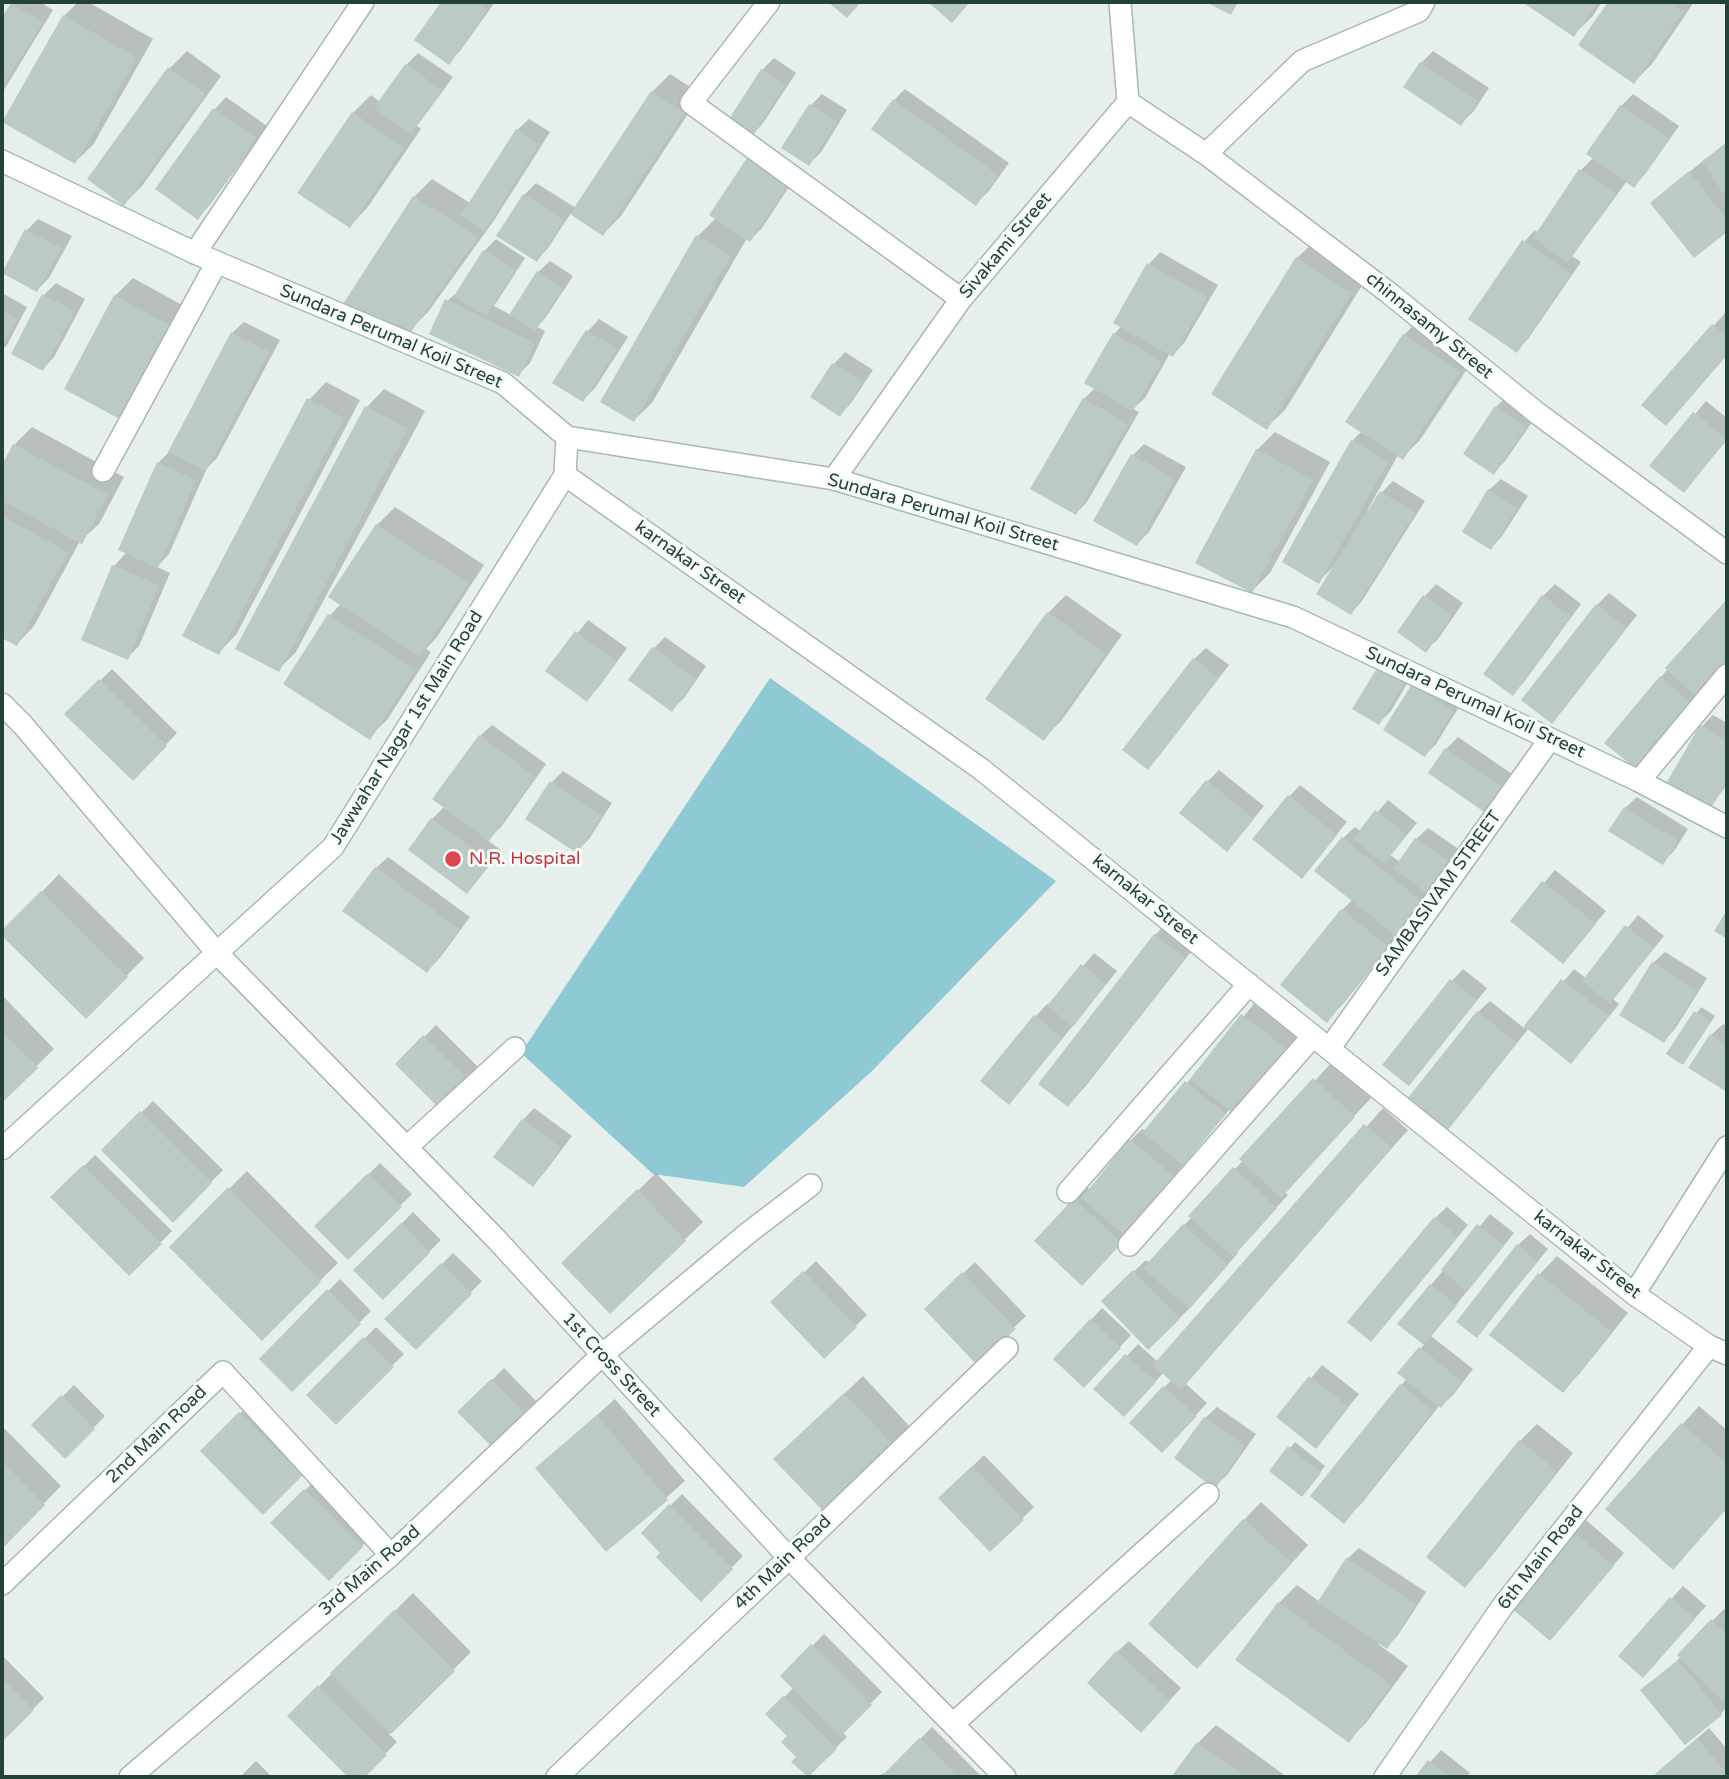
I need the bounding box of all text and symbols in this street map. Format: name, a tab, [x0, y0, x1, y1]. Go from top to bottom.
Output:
street label: Sivakami Street	[955, 189, 1057, 303]
street label: chinnasamy Street	[1361, 268, 1497, 384]
street label: Sundara Perumal Koil Street	[276, 280, 506, 394]
street label: Sundara Perumal Koil Street	[825, 470, 1061, 556]
street label: karnakar Street	[630, 517, 750, 609]
street label: Jawwahar Nagar 1st Main Road	[326, 607, 488, 849]
street label: Sundara Perumal Koil Street	[1362, 643, 1588, 763]
street label: SAMBASIVAM STREET	[1372, 807, 1506, 981]
place label: N.R. Hospital	[469, 848, 581, 870]
marker: N.R. Hospital	[443, 849, 463, 869]
street label: karnakar Street	[1088, 851, 1202, 949]
street label: karnakar Street	[1529, 1206, 1645, 1304]
street label: 1st Cross Street	[557, 1308, 665, 1422]
street label: 2nd Main Road	[102, 1382, 212, 1488]
street label: 6th Main Road	[1493, 1501, 1589, 1615]
street label: 4th Main Road	[730, 1511, 836, 1615]
street label: 3rd Main Road	[315, 1521, 425, 1621]

